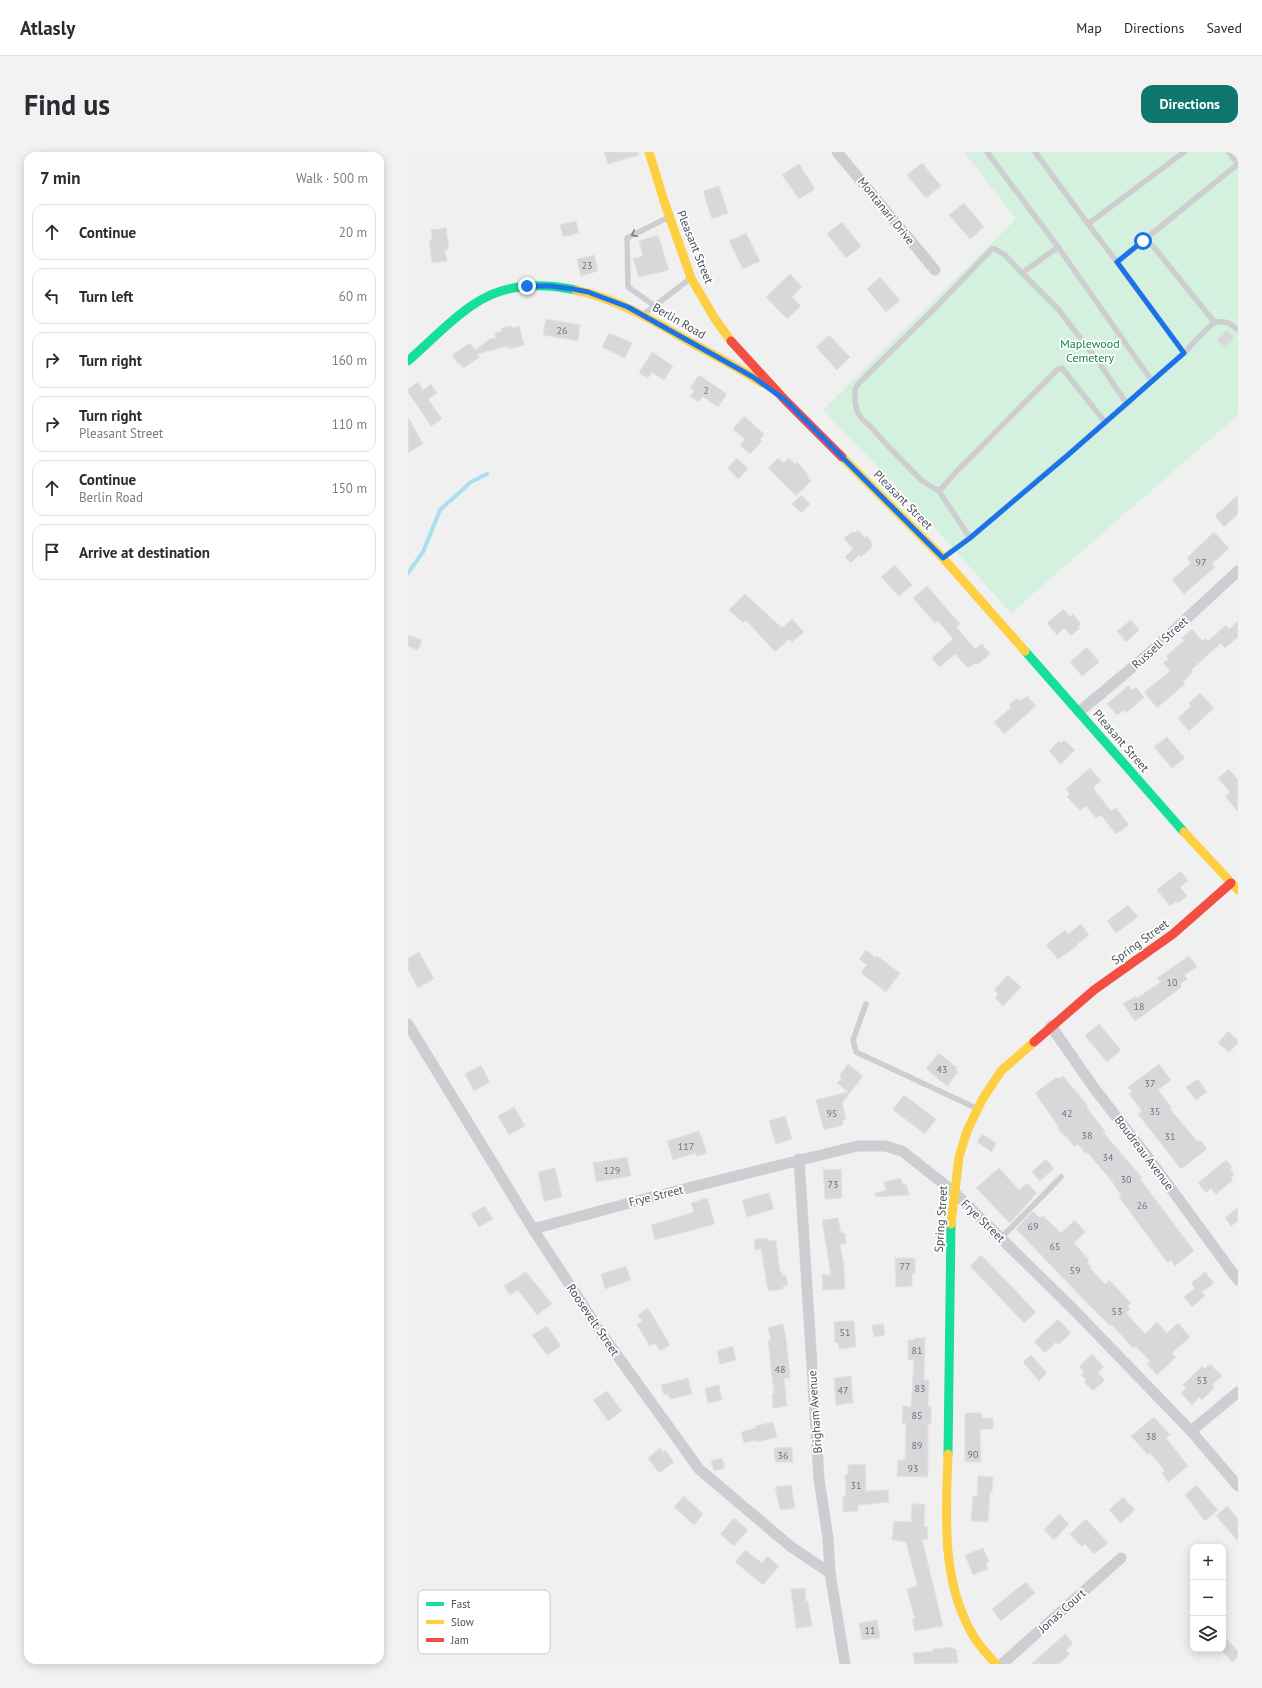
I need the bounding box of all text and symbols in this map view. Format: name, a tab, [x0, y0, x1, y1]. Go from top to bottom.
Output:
text: Atlasly	[20, 16, 75, 40]
text: Map	[1076, 19, 1102, 37]
text: Directions	[1124, 19, 1184, 37]
text: Saved	[1206, 19, 1242, 37]
button: Directions	[1141, 85, 1238, 123]
text: Find us	[24, 86, 110, 123]
text: 7 min	[40, 167, 81, 189]
text: Walk · 500 m	[296, 170, 368, 187]
street label: Montanari Drive	[855, 174, 918, 247]
street label: Pleasant Street	[674, 208, 717, 286]
icon: ahead	[41, 221, 63, 243]
text: Continue	[79, 223, 136, 242]
text: 20 m	[339, 224, 367, 241]
one-way arrow	[631, 229, 639, 237]
route start	[1134, 232, 1152, 250]
house number: 23	[582, 259, 592, 272]
route end	[518, 277, 536, 295]
icon: left	[41, 285, 63, 307]
text: Turn left	[79, 287, 133, 306]
text: 60 m	[339, 288, 367, 305]
street label: Berlin Road	[650, 299, 709, 342]
house number: 26	[557, 324, 567, 337]
park label: Maplewood Cemetery	[1060, 336, 1120, 365]
icon: right	[41, 349, 63, 371]
text: Turn right	[79, 351, 142, 370]
text: 160 m	[332, 352, 367, 369]
house number: 2	[703, 384, 709, 397]
text: Turn right	[79, 406, 142, 425]
icon: right	[41, 413, 63, 435]
text: 110 m	[332, 416, 367, 433]
text: Pleasant Street	[79, 425, 163, 442]
street label: Pleasant Street	[871, 467, 936, 532]
text: Continue	[79, 470, 136, 489]
icon: ahead	[41, 477, 63, 499]
text: 150 m	[332, 480, 367, 497]
text: Berlin Road	[79, 489, 143, 506]
icon: arrive	[41, 541, 63, 563]
text: Arrive at destination	[79, 543, 210, 562]
house number: 97	[1196, 556, 1206, 569]
street label: Russell Street	[1128, 613, 1191, 672]
street label: Pleasant Street	[1090, 706, 1153, 775]
street label: Spring Street	[1108, 916, 1171, 967]
house number: 10	[1167, 976, 1178, 989]
house number: 18	[1134, 1000, 1144, 1013]
house number: 43	[937, 1063, 947, 1076]
house number: 37	[1145, 1077, 1155, 1090]
house number: 35	[1150, 1105, 1160, 1118]
house number: 95	[827, 1107, 837, 1120]
house number: 42	[1062, 1107, 1072, 1120]
street label: Boudreau Avenue	[1112, 1113, 1177, 1193]
house number: 38	[1082, 1129, 1092, 1142]
house number: 31	[1165, 1130, 1175, 1143]
house number: 117	[678, 1140, 694, 1153]
house number: 34	[1103, 1151, 1114, 1164]
house number: 129	[604, 1164, 620, 1177]
house number: 30	[1121, 1173, 1132, 1186]
house number: 73	[828, 1178, 838, 1191]
street label: Frye Street	[627, 1181, 685, 1210]
street label: Spring Street	[931, 1185, 950, 1253]
street label: Frye Street	[958, 1196, 1009, 1245]
house number: 26	[1137, 1199, 1147, 1212]
house number: 69	[1028, 1220, 1038, 1233]
house number: 65	[1050, 1240, 1060, 1253]
house number: 77	[900, 1260, 910, 1273]
house number: 59	[1070, 1264, 1080, 1277]
street label: Roosevelt Street	[564, 1281, 623, 1359]
house number: 53	[1112, 1305, 1122, 1318]
house number: 51	[840, 1326, 850, 1339]
house number: 81	[912, 1344, 922, 1357]
house number: 48	[775, 1363, 785, 1376]
street label: Brigham Avenue	[804, 1370, 825, 1454]
house number: 53	[1197, 1374, 1207, 1387]
house number: 83	[915, 1382, 925, 1395]
house number: 47	[838, 1384, 848, 1397]
house number: 85	[912, 1409, 922, 1422]
house number: 38	[1146, 1430, 1156, 1443]
house number: 89	[912, 1439, 922, 1452]
house number: 90	[968, 1448, 979, 1461]
house number: 36	[778, 1449, 788, 1462]
house number: 93	[908, 1462, 918, 1475]
house number: 31	[851, 1479, 861, 1492]
map controls	[1190, 1544, 1226, 1652]
button: +	[1190, 1544, 1226, 1580]
button: −	[1190, 1580, 1226, 1616]
street label: Jonas Court	[1034, 1585, 1088, 1636]
legend	[418, 1590, 550, 1654]
text: Fast	[451, 1597, 471, 1611]
text: Slow	[451, 1615, 474, 1629]
button: layers	[1190, 1616, 1226, 1652]
house number: 11	[865, 1624, 875, 1637]
text: Jam	[450, 1633, 469, 1647]

